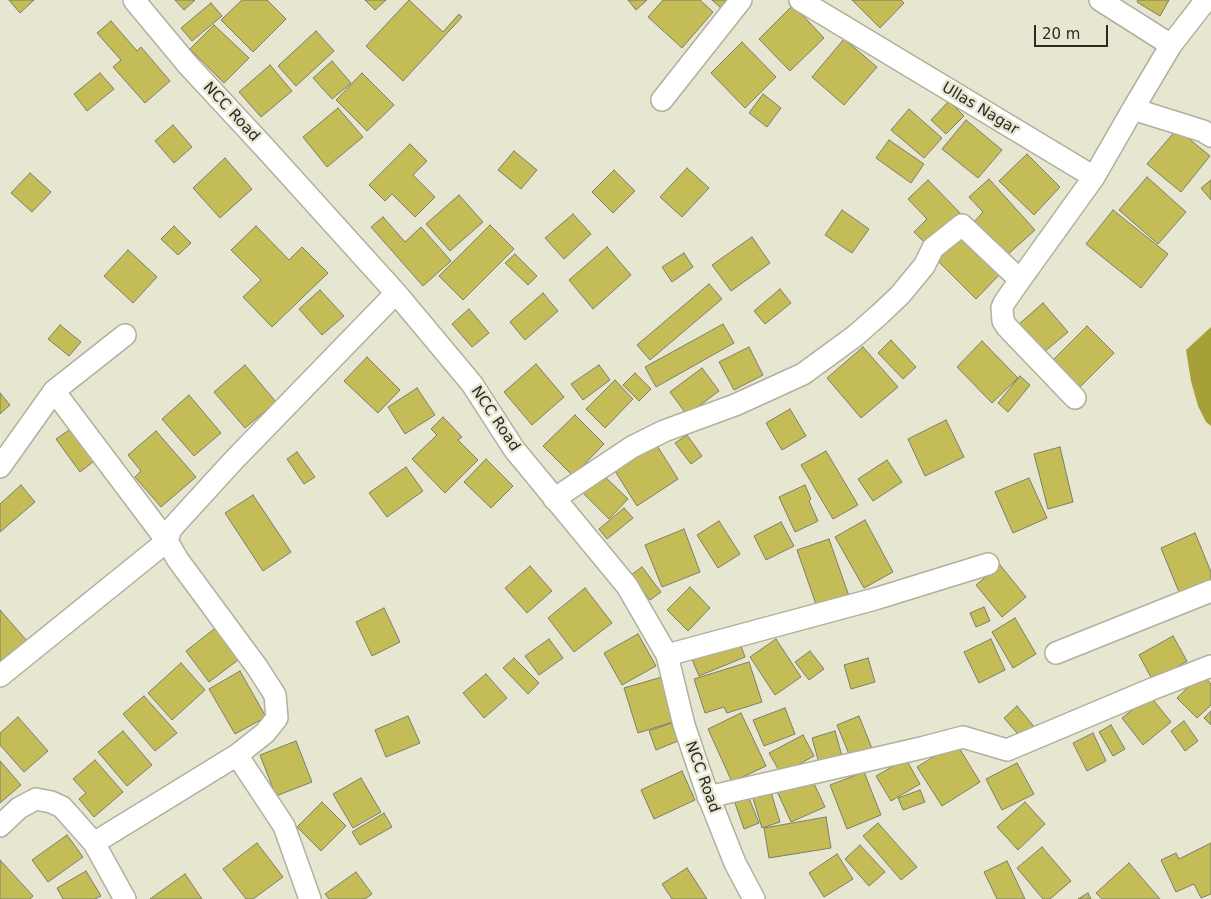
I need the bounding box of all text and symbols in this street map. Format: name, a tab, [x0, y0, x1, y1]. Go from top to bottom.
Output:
scale bar	[1036, 15, 1110, 47]
text: 20 m	[1042, 25, 1080, 43]
street label: NCC Road	[199, 79, 263, 145]
street label: Ullas Nagar	[938, 79, 1022, 139]
street label: NCC Road	[467, 383, 523, 455]
street label: NCC Road	[681, 739, 723, 815]

